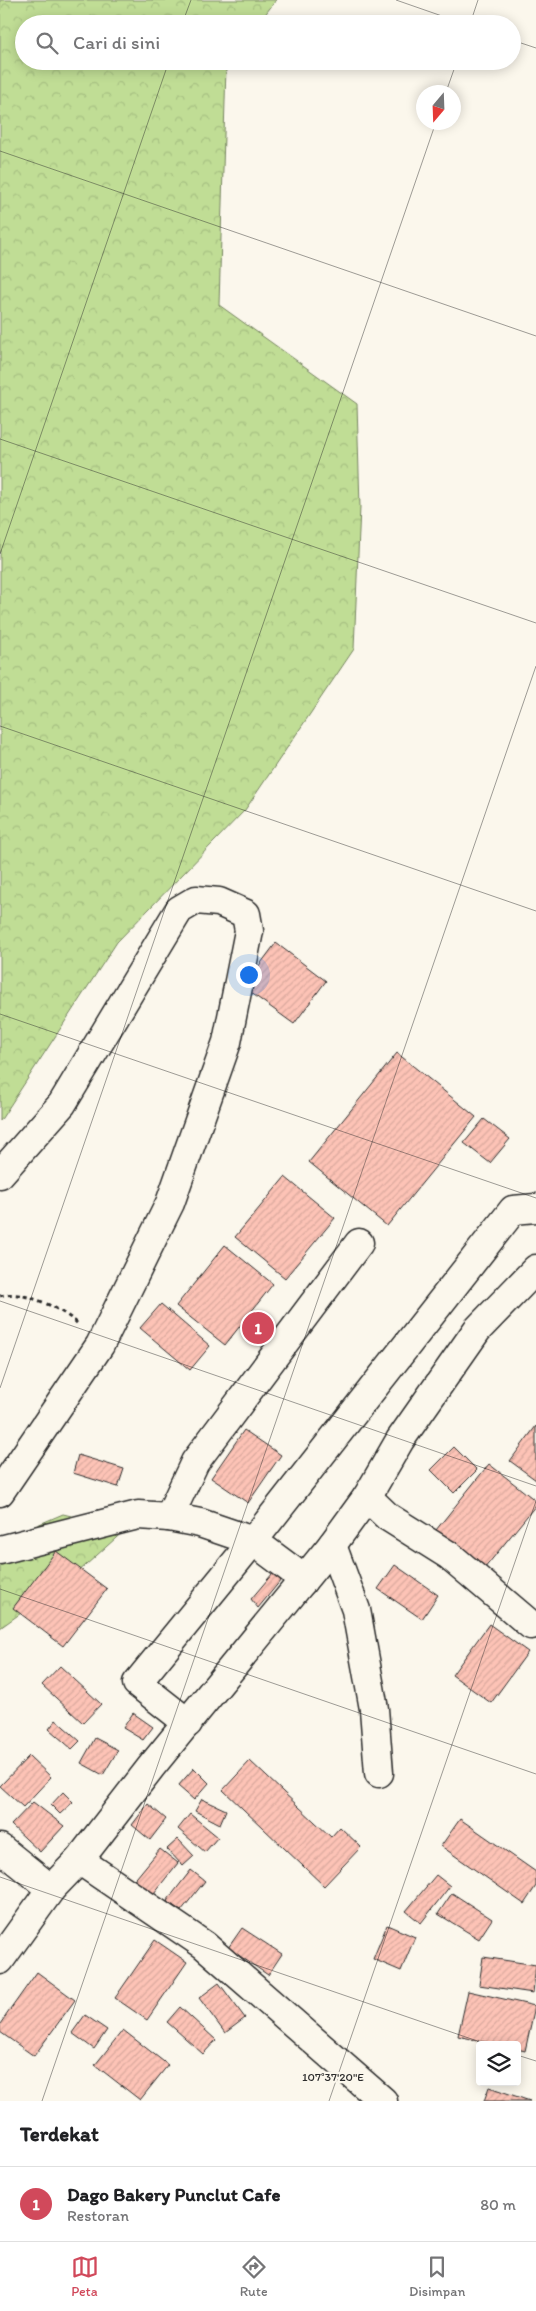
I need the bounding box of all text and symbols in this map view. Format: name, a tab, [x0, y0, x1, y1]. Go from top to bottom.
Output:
search box	[15, 15, 521, 70]
icon: search	[33, 29, 61, 57]
text: Cari di sini	[73, 31, 160, 54]
north arrow	[416, 85, 461, 130]
your location	[236, 962, 262, 988]
pin: 1	[242, 1309, 274, 1347]
map controls	[476, 2041, 521, 2086]
button: layers	[476, 2041, 521, 2086]
text: 107°37'20"E	[302, 2070, 364, 2084]
text: Terdekat	[20, 2121, 99, 2146]
text: Dago Bakery Punclut Cafe	[67, 2183, 280, 2206]
text: 1	[32, 2195, 40, 2214]
text: 80 m	[480, 2195, 516, 2214]
text: Restoran	[67, 2206, 129, 2225]
tab: Peta	[71, 2253, 99, 2300]
tab: Rute	[240, 2253, 268, 2300]
tab: Disimpan	[409, 2253, 465, 2300]

